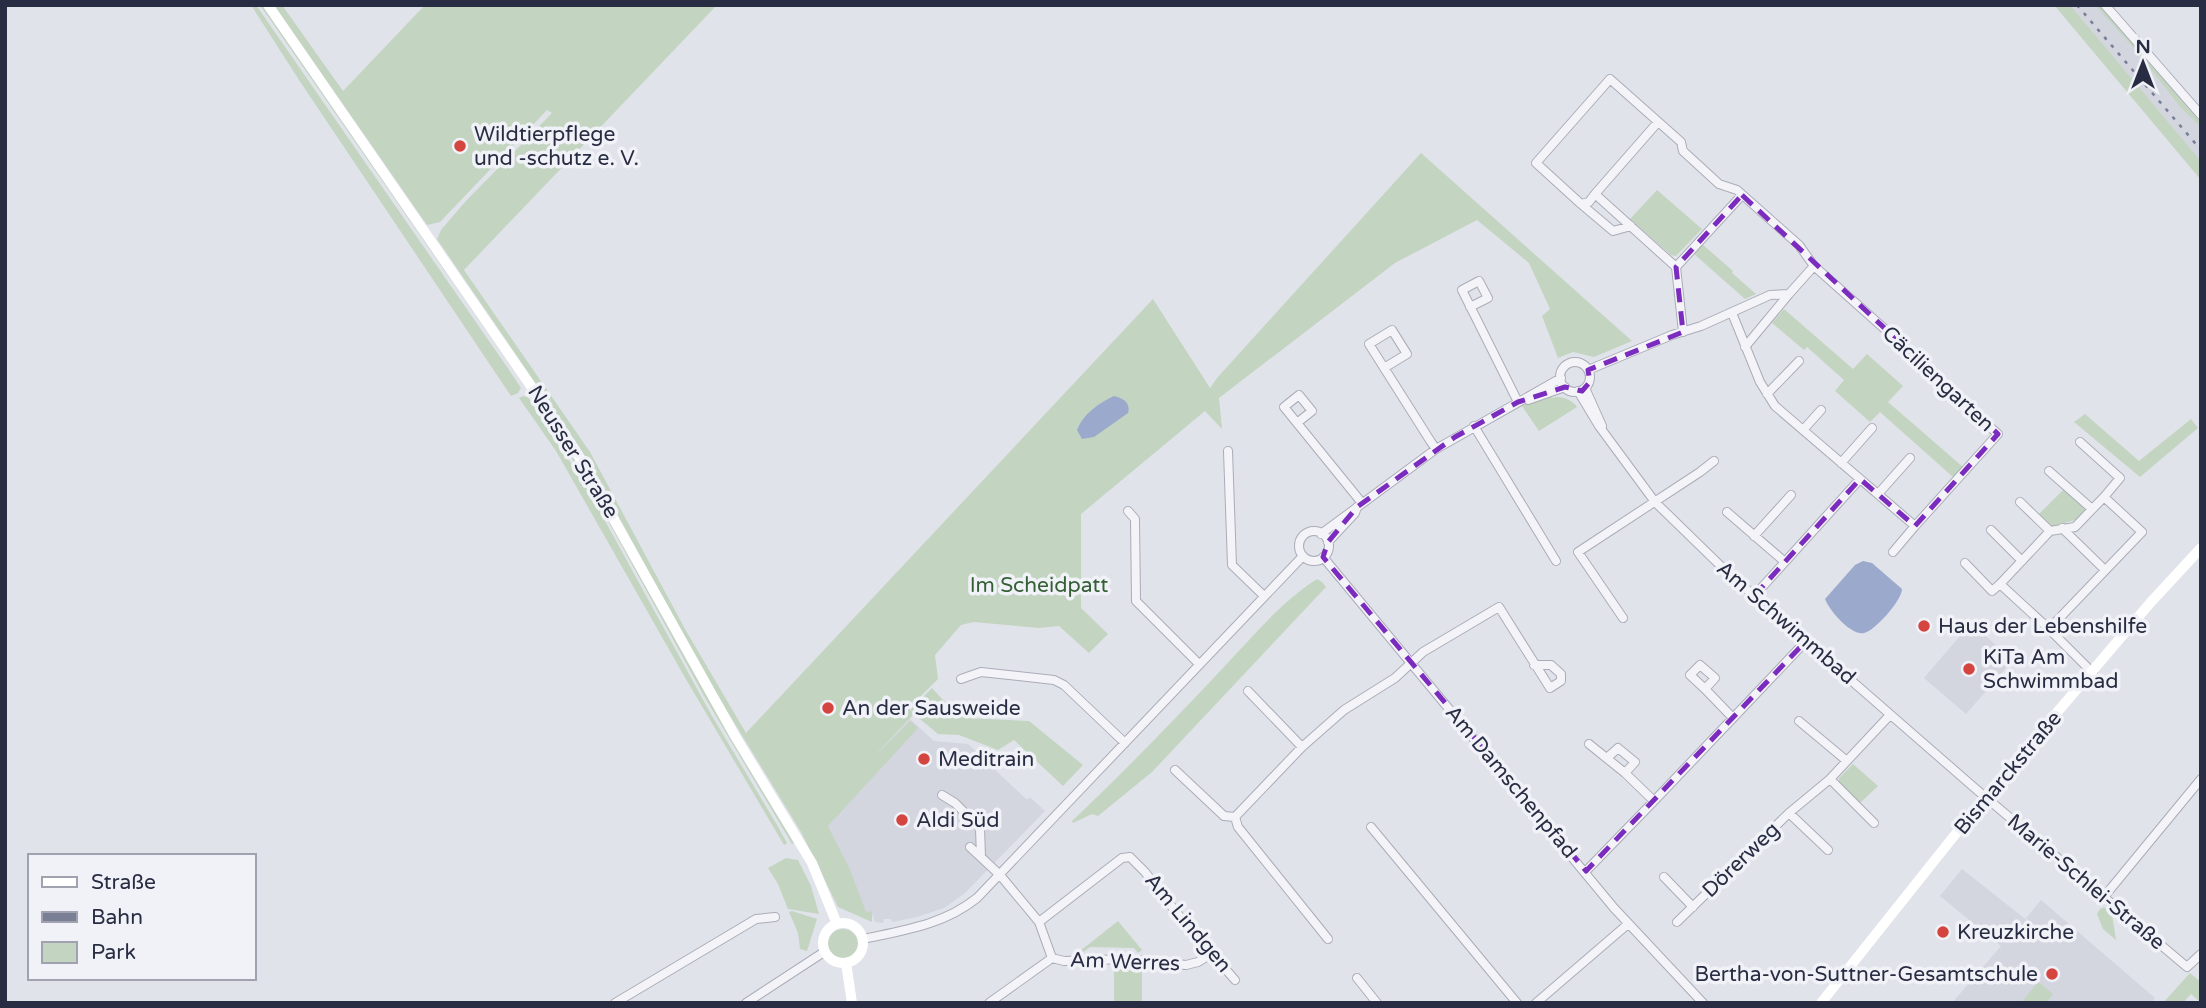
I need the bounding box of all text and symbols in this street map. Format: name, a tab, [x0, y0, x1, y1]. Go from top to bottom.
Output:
north arrow	[2108, 28, 2178, 98]
text: N	[2135, 36, 2151, 58]
place label: Wildtierpflege und -schutz e. V.	[474, 122, 639, 171]
marker: Wildtierpflege und -schutz e. V.	[452, 138, 468, 154]
street label: Cäciliengarten	[1877, 321, 1999, 437]
street label: Neusser Straße	[522, 381, 624, 523]
street label: Am Schwimmbad	[1711, 556, 1861, 690]
park label: Im Scheidpatt	[970, 573, 1108, 598]
place label: Haus der Lebenshilfe	[1938, 614, 2147, 639]
marker: Haus der Lebenshilfe	[1916, 618, 1932, 634]
place label: KiTa Am Schwimmbad	[1983, 645, 2118, 694]
marker: KiTa Am Schwimmbad	[1961, 661, 1977, 677]
place label: An der Sausweide	[842, 696, 1021, 721]
marker: An der Sausweide	[820, 700, 836, 716]
street label: Am Damschenpfad	[1440, 701, 1582, 863]
street label: Bismarckstraße	[1949, 706, 2067, 840]
place label: Meditrain	[938, 747, 1034, 772]
marker: Meditrain	[916, 751, 932, 767]
place label: Aldi Süd	[916, 808, 1000, 833]
street label: Marie-Schlei-Straße	[2002, 809, 2170, 955]
marker: Aldi Süd	[894, 812, 910, 828]
street label: Dörerweg	[1697, 817, 1785, 903]
legend	[28, 854, 256, 980]
street label: Am Lindgen	[1139, 868, 1237, 978]
text: Straße	[91, 870, 156, 895]
text: Bahn	[91, 905, 143, 930]
place label: Kreuzkirche	[1957, 920, 2074, 945]
marker: Kreuzkirche	[1935, 924, 1951, 940]
text: Park	[91, 940, 136, 965]
street label: Am Werres	[1070, 948, 1180, 976]
place label: Bertha-von-Suttner-Gesamtschule	[1694, 962, 2038, 987]
marker: Bertha-von-Suttner-Gesamtschule	[2044, 966, 2060, 982]

